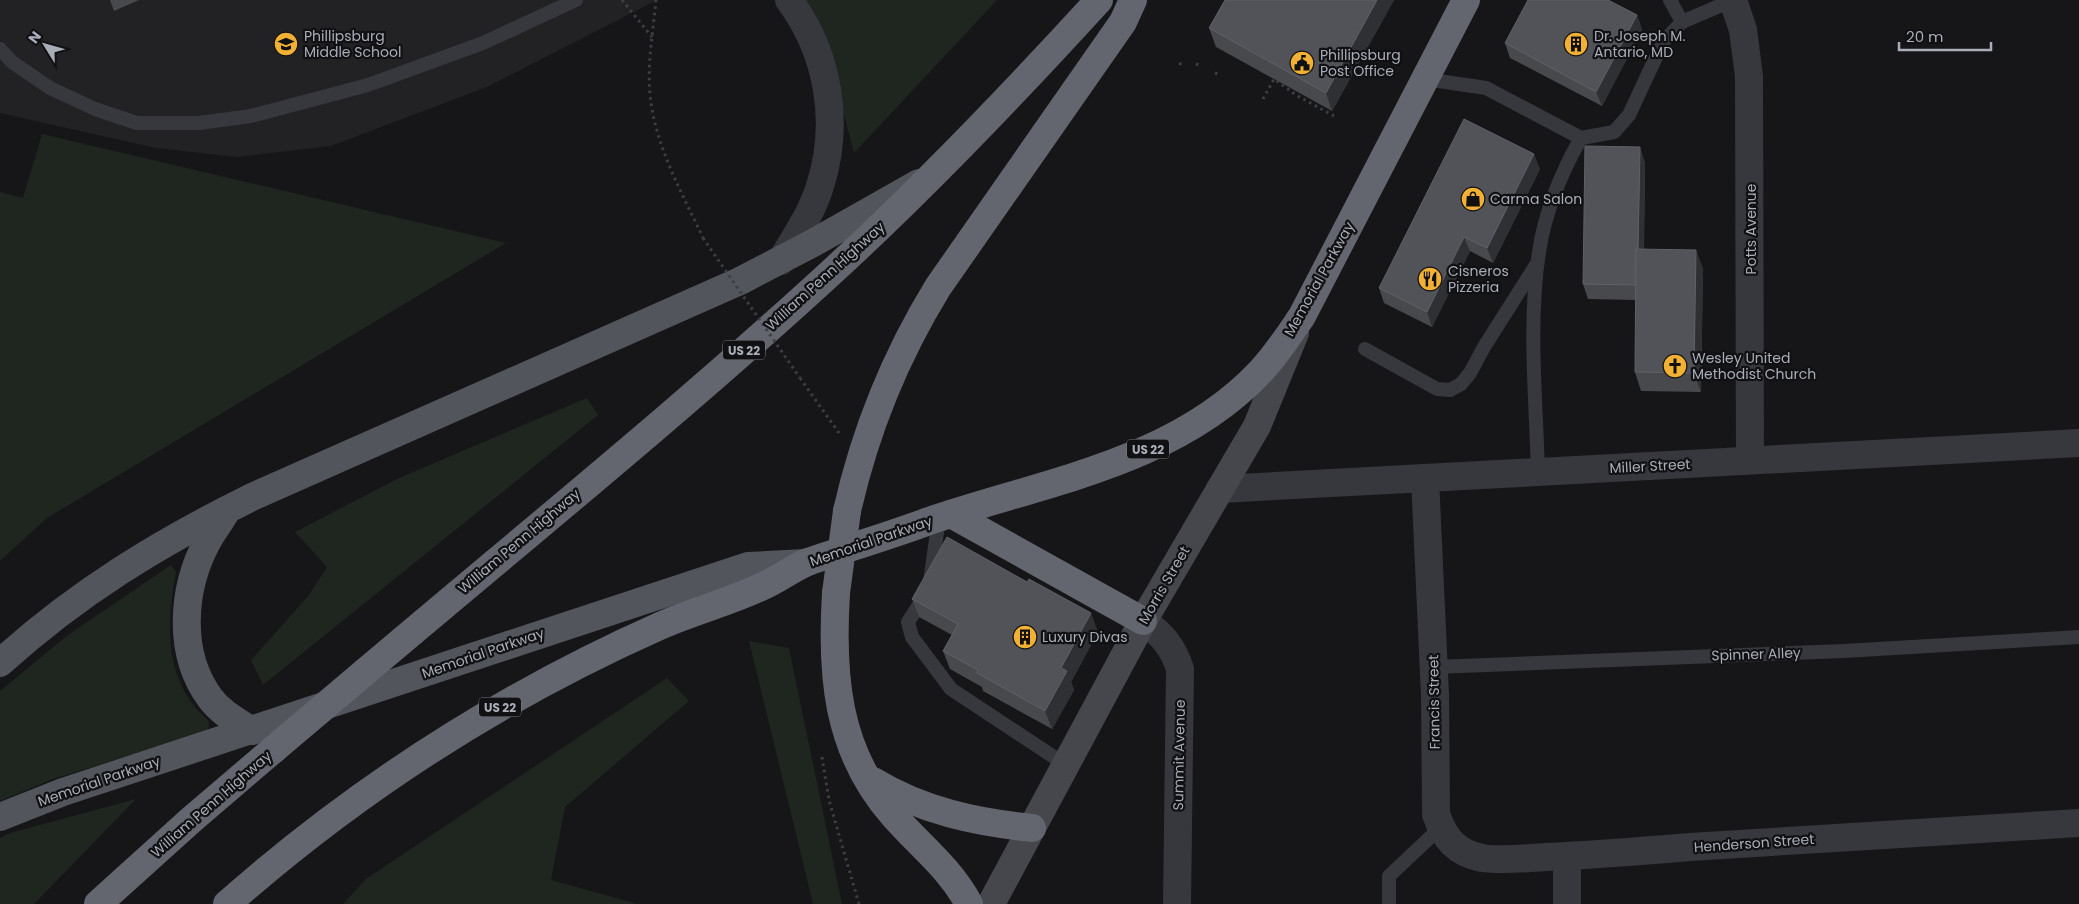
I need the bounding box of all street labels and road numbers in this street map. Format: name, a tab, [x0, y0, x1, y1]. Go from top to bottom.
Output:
street label: Potts Avenue	[1741, 183, 1761, 274]
street label: William Penn Highway	[761, 217, 889, 335]
street label: Memorial Parkway	[1279, 218, 1359, 340]
road number: US 22	[723, 340, 765, 360]
road number: US 22	[1127, 439, 1169, 458]
street label: Miller Street	[1609, 454, 1691, 478]
street label: William Penn Highway	[454, 484, 584, 598]
street label: Memorial Parkway	[807, 511, 935, 571]
street label: Morris Street	[1134, 542, 1194, 628]
street label: Memorial Parkway	[419, 623, 547, 683]
street label: Spinner Alley	[1711, 642, 1801, 666]
street label: Francis Street	[1423, 654, 1445, 750]
road number: US 22	[479, 698, 521, 716]
street label: Summit Avenue	[1168, 699, 1190, 811]
street label: William Penn Highway	[146, 746, 276, 862]
street label: Memorial Parkway	[35, 751, 163, 811]
street label: Henderson Street	[1693, 829, 1815, 857]

